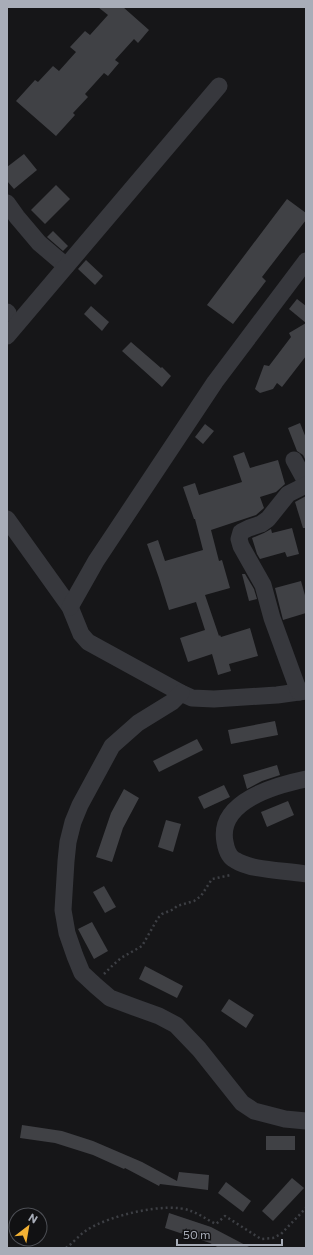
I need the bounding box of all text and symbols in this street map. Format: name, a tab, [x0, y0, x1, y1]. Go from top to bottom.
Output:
north arrow	[8, 1207, 48, 1247]
text: N	[27, 1210, 40, 1226]
scale bar	[177, 1221, 282, 1247]
text: 50 m	[183, 1227, 211, 1241]

